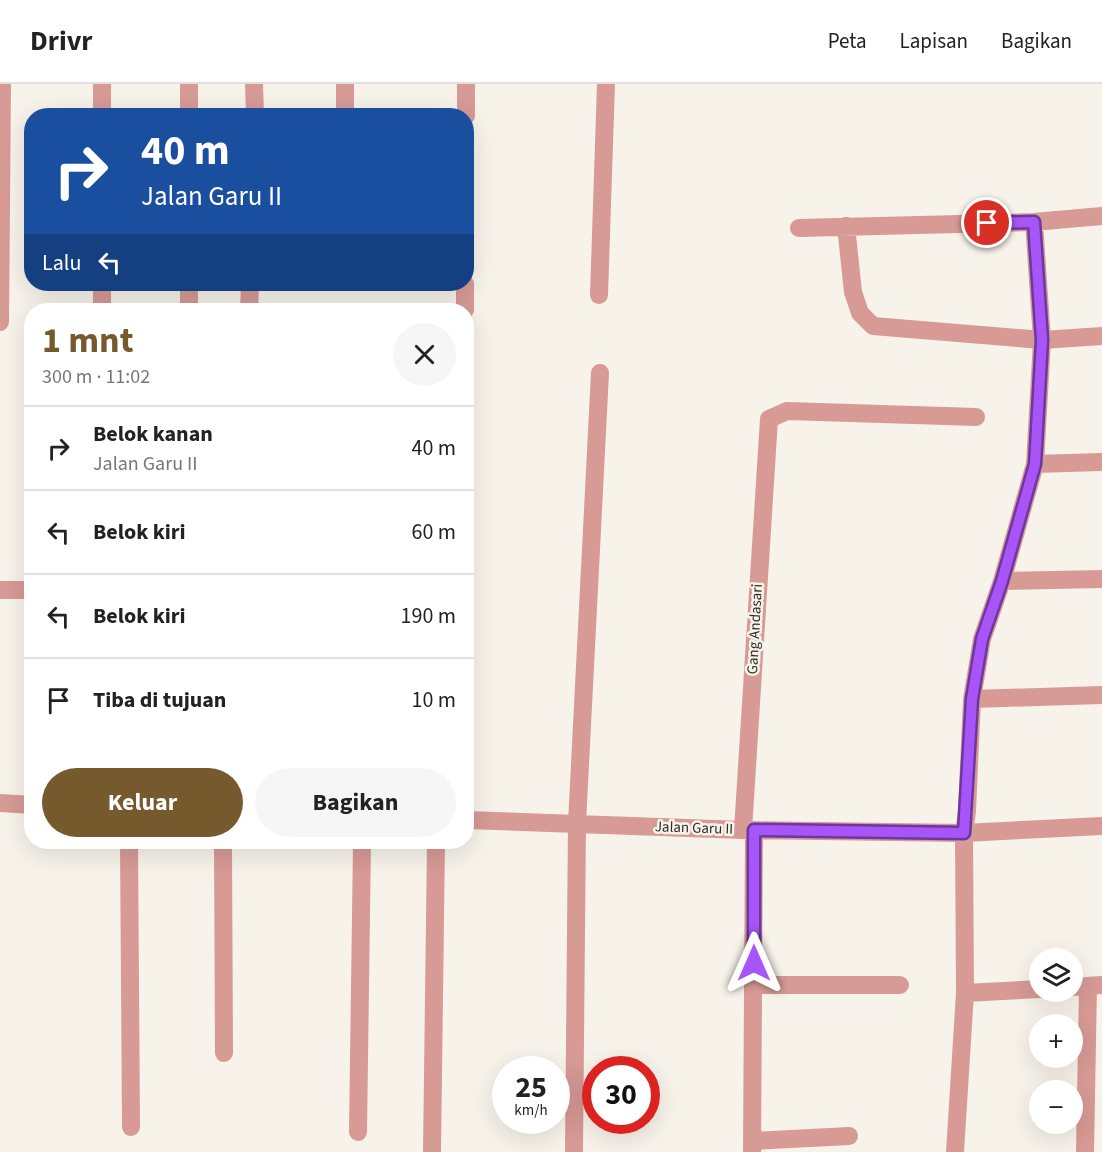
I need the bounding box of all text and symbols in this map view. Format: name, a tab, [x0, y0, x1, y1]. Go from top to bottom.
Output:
text: Drivr	[30, 21, 92, 61]
text: Peta	[828, 26, 867, 56]
text: Lapisan	[900, 26, 968, 56]
text: Bagikan	[1001, 26, 1072, 56]
text: 40 m	[141, 121, 230, 181]
icon: right	[42, 132, 120, 210]
text: Jalan Garu II	[141, 177, 282, 216]
pin	[961, 197, 1012, 248]
icon: arrive	[970, 206, 1003, 239]
icon: left	[93, 246, 126, 279]
text: Lalu	[42, 247, 81, 279]
text: 1 mnt	[42, 315, 133, 366]
button: close	[393, 323, 456, 386]
text: 300 m · 11:02	[42, 363, 150, 391]
text: Belok kanan	[93, 418, 213, 450]
icon: right	[42, 432, 75, 465]
text: 40 m	[411, 432, 456, 464]
text: Jalan Garu II	[93, 450, 198, 478]
icon: left	[42, 516, 75, 549]
text: Belok kiri	[93, 516, 186, 548]
text: 60 m	[411, 516, 456, 548]
street label: Gang Andasari	[742, 583, 768, 675]
icon: left	[42, 600, 75, 633]
text: Belok kiri	[93, 600, 186, 632]
text: 190 m	[401, 600, 456, 632]
icon: arrive	[42, 684, 75, 717]
text: Tiba di tujuan	[93, 684, 226, 716]
text: 10 m	[411, 684, 456, 716]
button: Keluar	[42, 768, 243, 837]
button: Bagikan	[255, 768, 456, 837]
street label: Jalan Garu II	[654, 816, 734, 840]
position arrow	[722, 931, 786, 995]
map controls	[1029, 948, 1083, 1134]
button: layers	[1029, 948, 1083, 1002]
button: +	[1029, 1014, 1083, 1068]
speed limit sign: 30	[582, 1056, 660, 1134]
text: 25	[515, 1066, 547, 1109]
button: −	[1029, 1080, 1083, 1134]
text: km/h	[514, 1100, 548, 1121]

